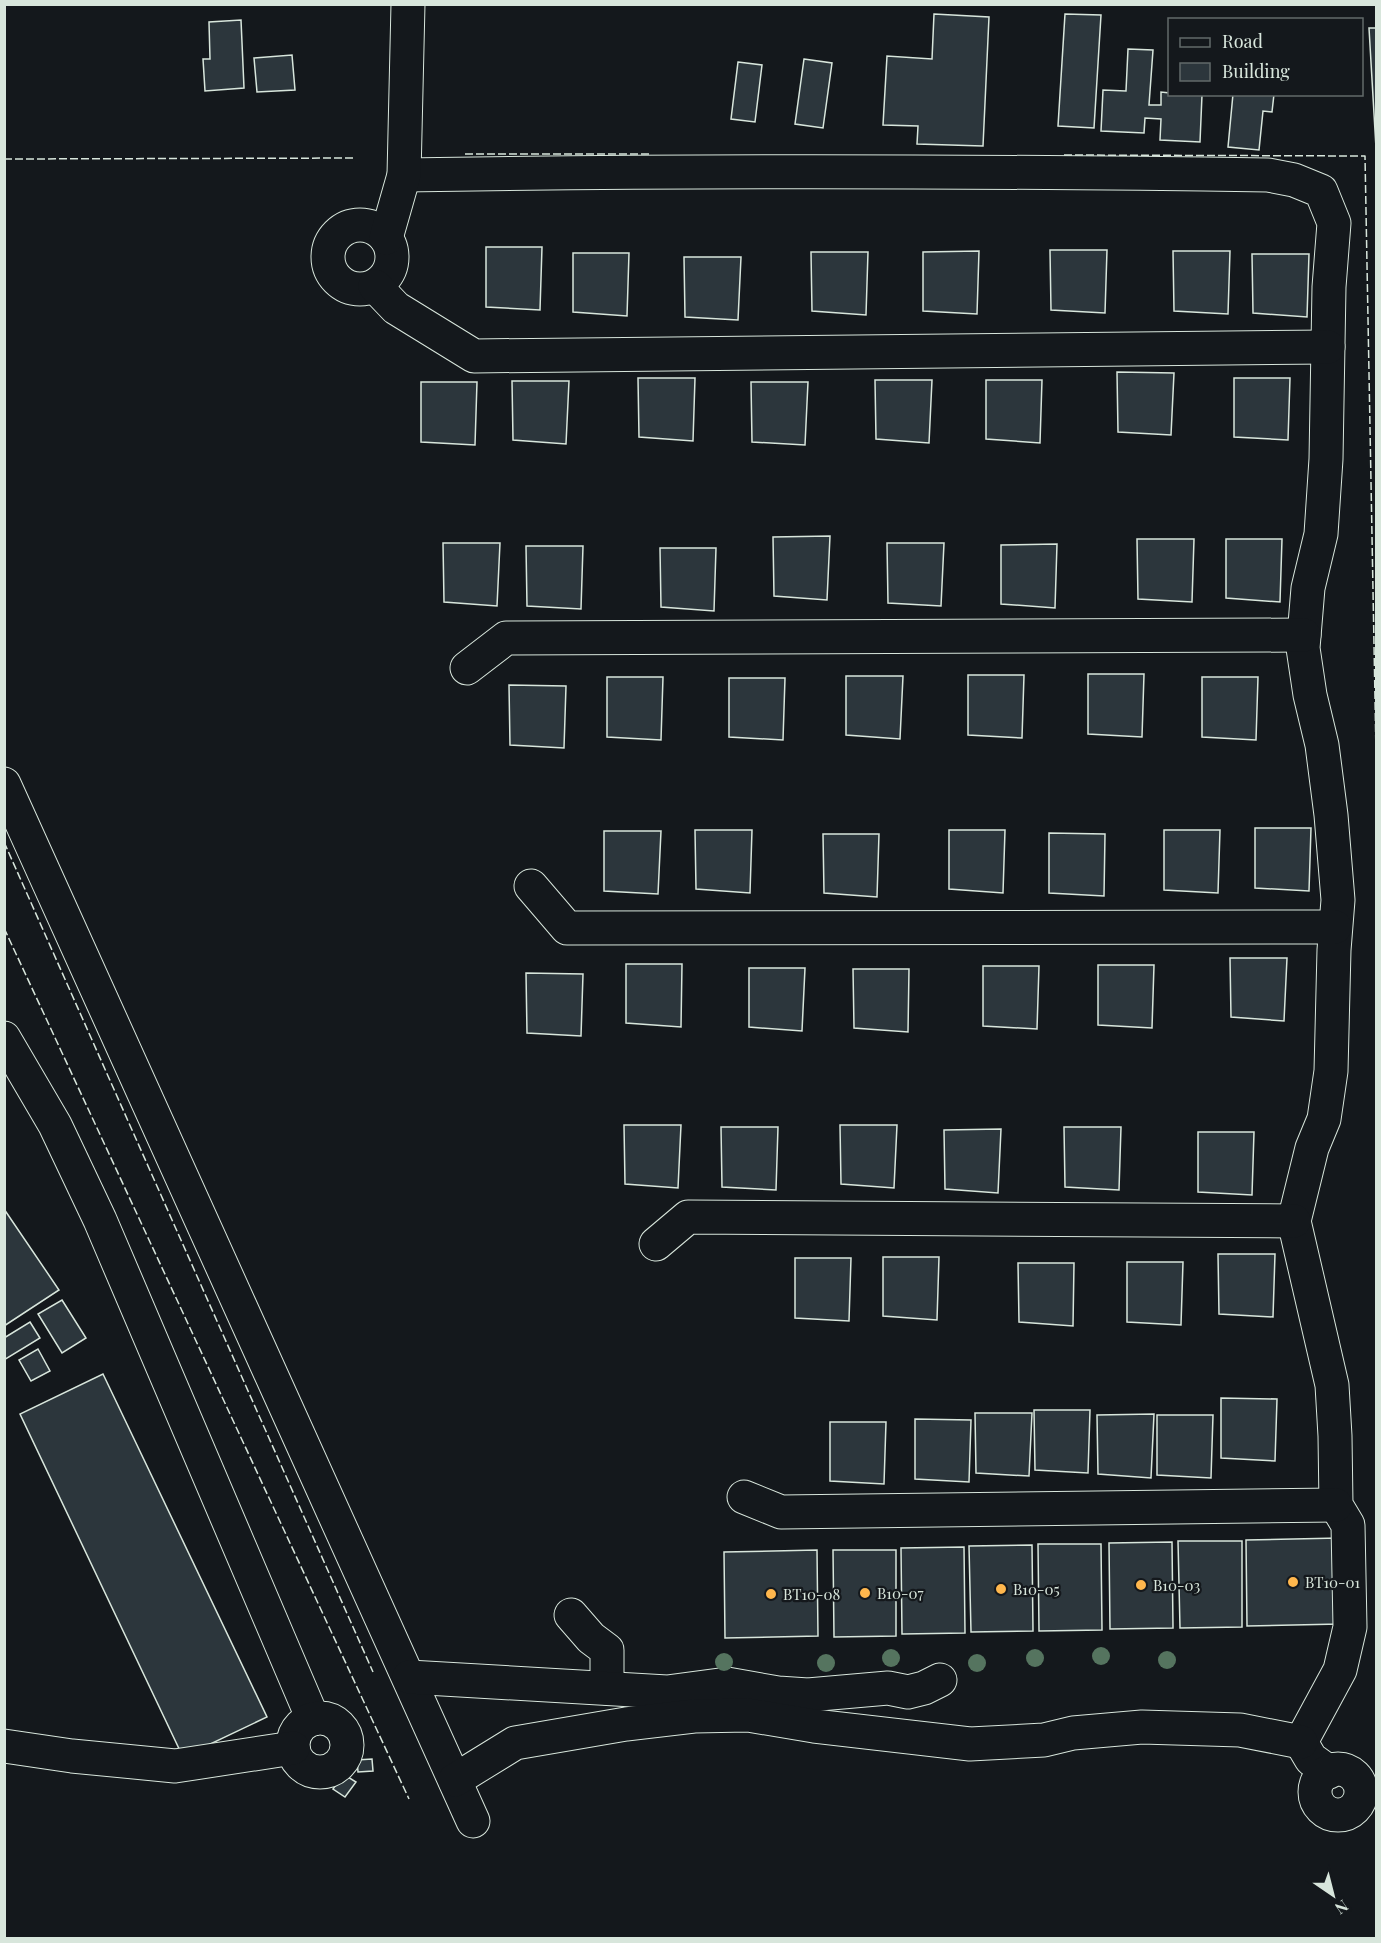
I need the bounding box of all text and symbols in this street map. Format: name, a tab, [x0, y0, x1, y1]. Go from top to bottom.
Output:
legend	[1168, 18, 1363, 96]
text: Road	[1222, 29, 1263, 53]
text: Building	[1222, 59, 1290, 83]
place label: BT10-01	[1305, 1572, 1361, 1592]
place label: B10-03	[1153, 1575, 1200, 1595]
marker: BT10-01	[1286, 1575, 1300, 1589]
marker: B10-03	[1134, 1578, 1148, 1592]
place label: B10-05	[1013, 1579, 1060, 1599]
marker: B10-05	[994, 1582, 1008, 1596]
place label: B10-07	[877, 1583, 923, 1603]
place label: BT10-08	[783, 1584, 841, 1604]
marker: B10-07	[858, 1586, 872, 1600]
marker: BT10-08	[764, 1587, 778, 1601]
north arrow	[1303, 1865, 1363, 1925]
text: N	[1331, 1896, 1353, 1920]

